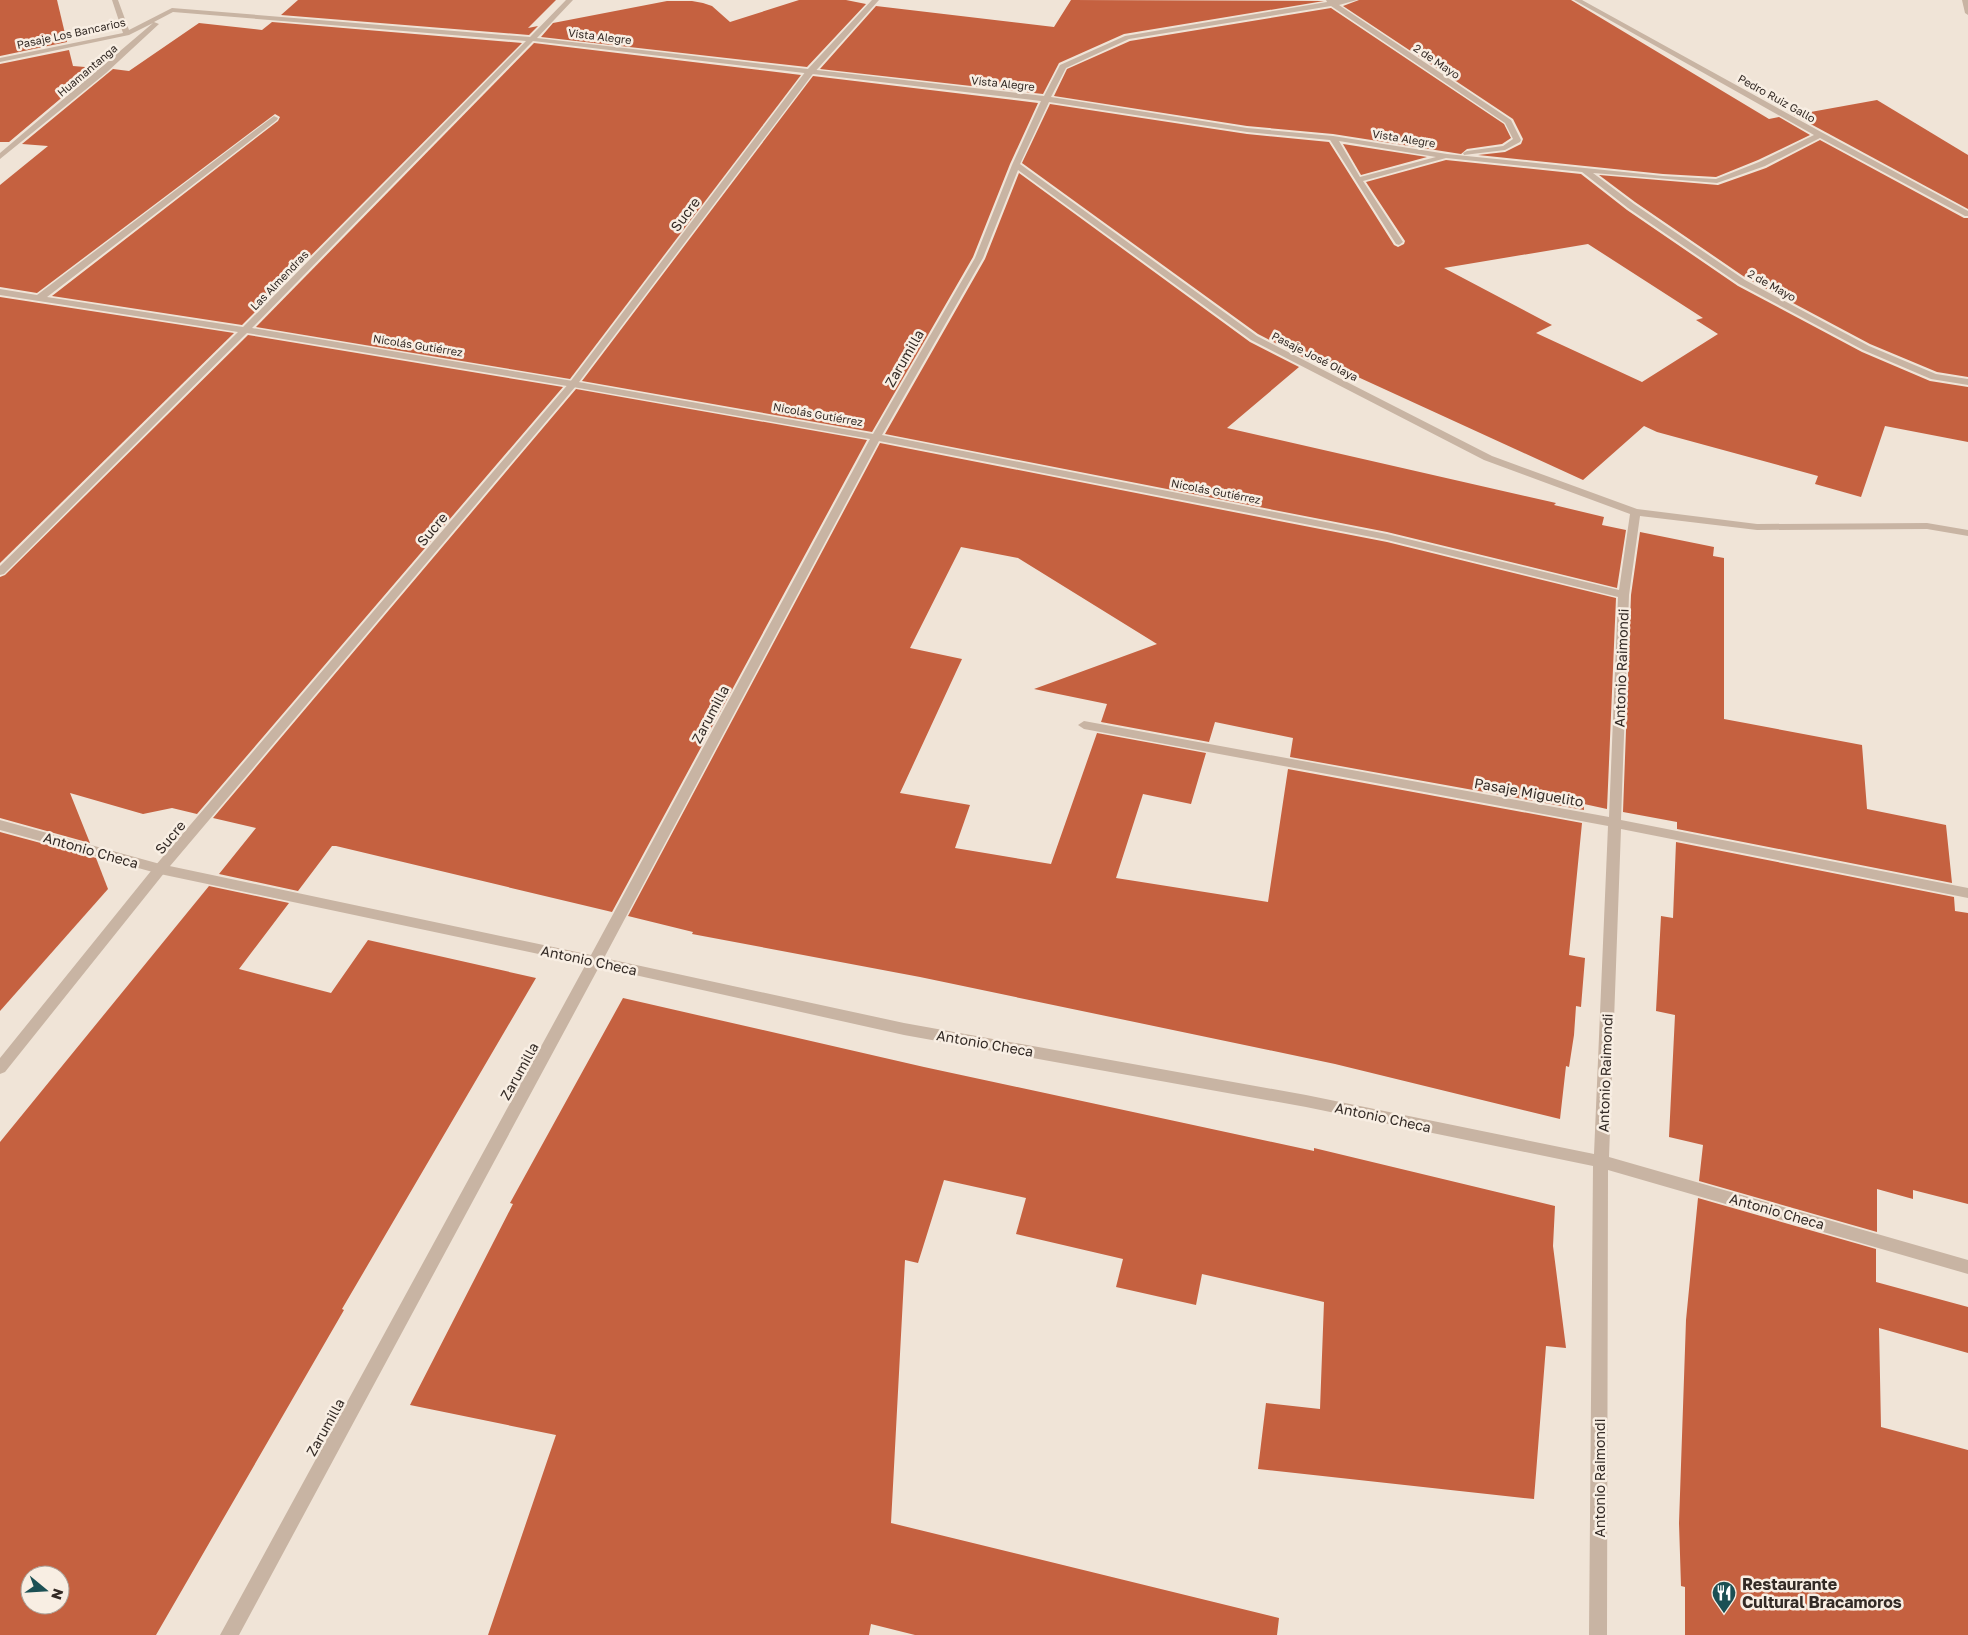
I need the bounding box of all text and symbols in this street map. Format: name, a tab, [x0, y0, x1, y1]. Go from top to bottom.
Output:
street label: Pasaje Los Bancarios	[15, 15, 127, 51]
street label: Vista Alegre	[568, 26, 632, 46]
street label: Huamantanga	[54, 41, 120, 99]
street label: 2 de Mayo	[1411, 41, 1463, 81]
street label: Pedro Ruiz Gallo	[1736, 71, 1818, 125]
street label: Vista Alegre	[971, 73, 1035, 93]
street label: Vista Alegre	[1371, 127, 1437, 149]
street label: Sucre	[667, 194, 703, 234]
street label: Las Almendras	[247, 247, 311, 312]
street label: 2 de Mayo	[1746, 266, 1799, 304]
street label: Zarumilla	[881, 326, 927, 390]
street label: Pasaje José Olaya	[1270, 329, 1360, 383]
street label: Nicolás Gutiérrez	[372, 331, 464, 359]
street label: Nicolás Gutiérrez	[772, 400, 864, 428]
street label: Nicolás Gutiérrez	[1170, 476, 1262, 506]
street label: Sucre	[413, 509, 451, 549]
street label: Antonio Raimondi	[1610, 608, 1632, 728]
street label: Zarumilla	[688, 682, 732, 746]
street label: Pasaje Miguelito	[1473, 774, 1585, 810]
street label: Sucre	[151, 817, 189, 857]
street label: Antonio Checa	[42, 828, 140, 872]
street label: Antonio Checa	[539, 942, 639, 978]
street label: Antonio Raimondi	[1594, 1013, 1616, 1133]
street label: Antonio Checa	[935, 1026, 1035, 1060]
street label: Zarumilla	[496, 1039, 542, 1103]
street label: Antonio Checa	[1333, 1099, 1433, 1135]
street label: Antonio Checa	[1728, 1189, 1826, 1233]
street label: Zarumilla	[302, 1395, 348, 1459]
street label: Antonio Raimondi	[1591, 1419, 1608, 1537]
north arrow	[20, 1565, 70, 1615]
place label: Restaurante Cultural Bracamoros	[1742, 1574, 1902, 1612]
restaurant icon: Restaurante Cultural Bracamoros	[1711, 1580, 1737, 1614]
text: N	[48, 1586, 68, 1602]

